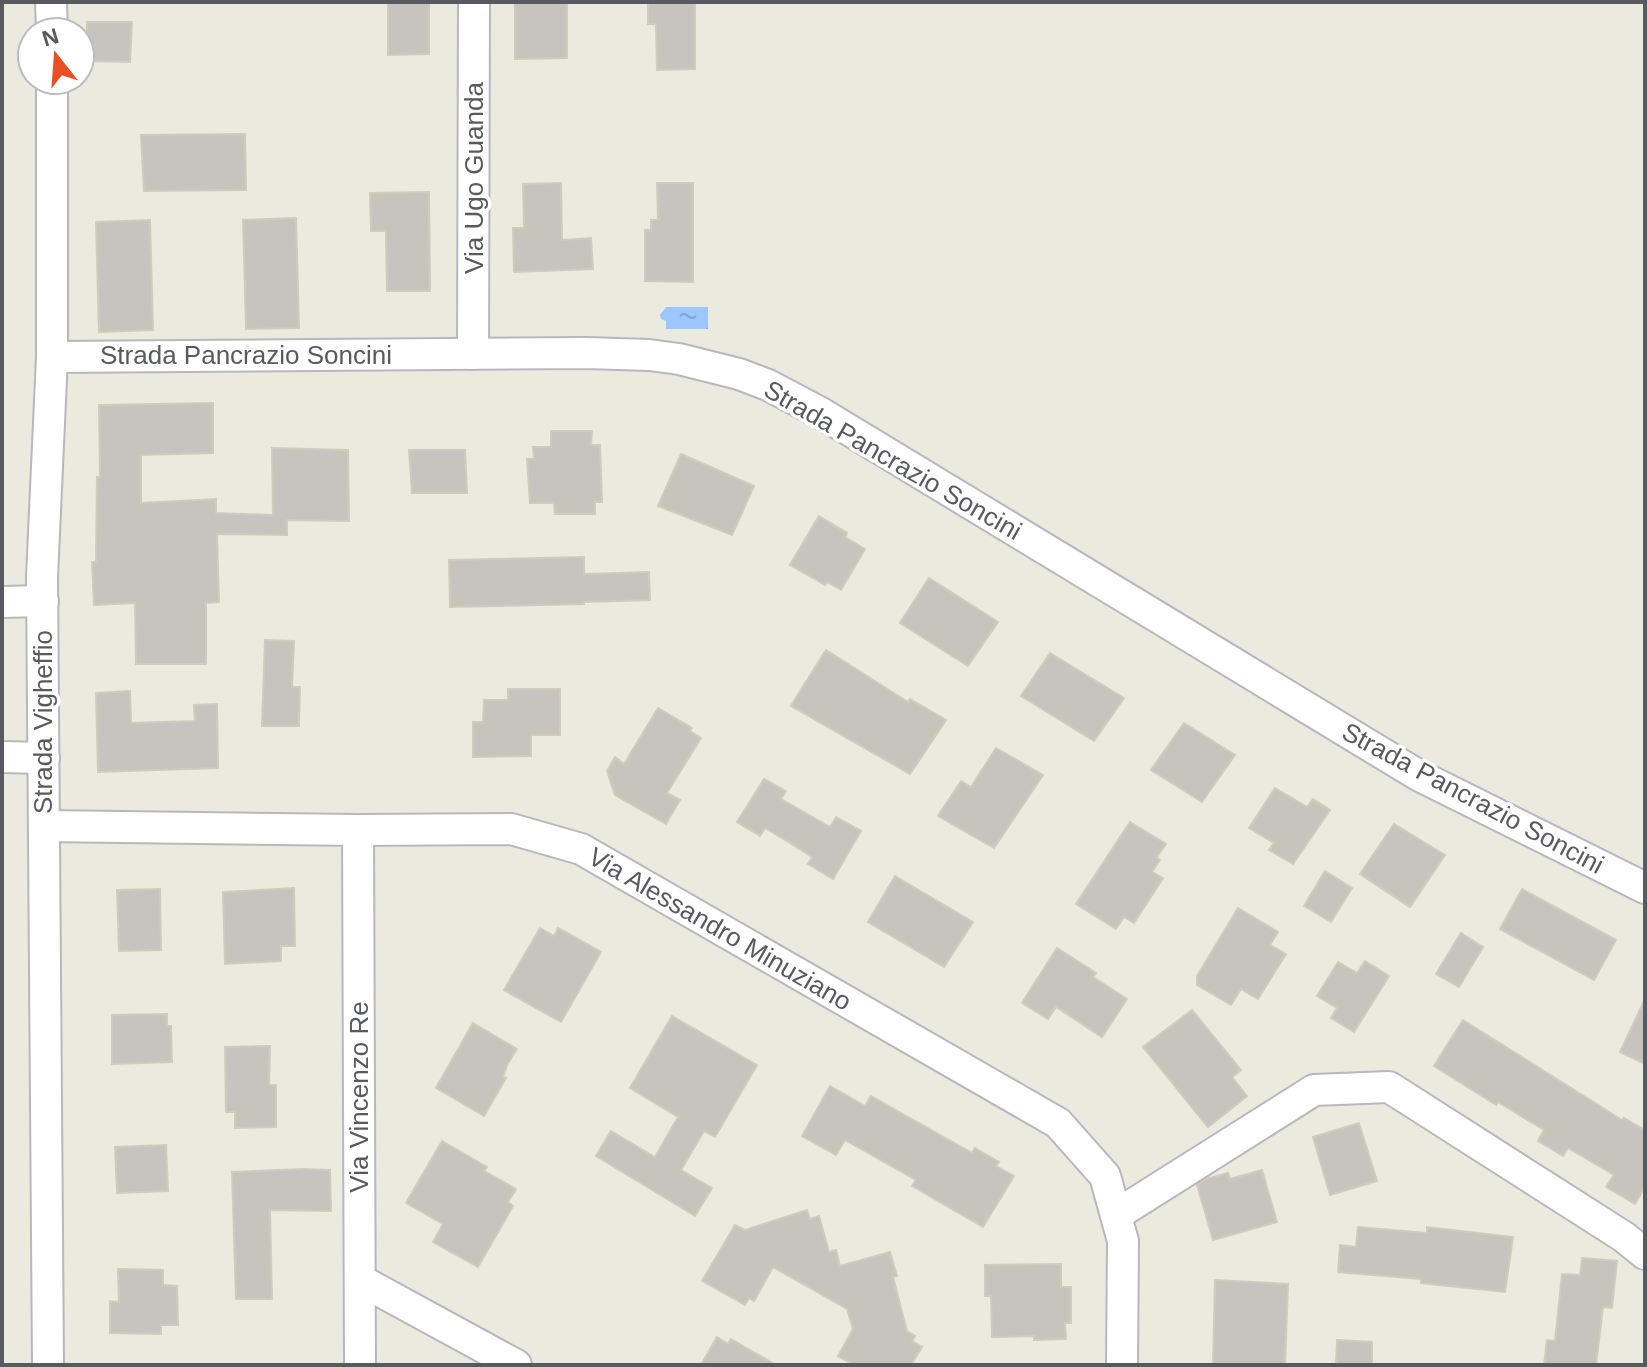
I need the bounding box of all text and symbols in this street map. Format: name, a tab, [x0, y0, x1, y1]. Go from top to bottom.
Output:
north arrow	[16, 16, 96, 96]
text: N	[39, 23, 62, 52]
street label: Via Ugo Guanda	[459, 82, 489, 274]
street label: Strada Pancrazio Soncini	[100, 340, 392, 370]
street label: Strada Pancrazio Soncini	[759, 374, 1027, 546]
street label: Strada Vigheffio	[28, 630, 58, 814]
street label: Strada Pancrazio Soncini	[1337, 716, 1609, 880]
street label: Via Alessandro Minuziano	[583, 841, 857, 1017]
street label: Via Vincenzo Re	[344, 1001, 374, 1193]

